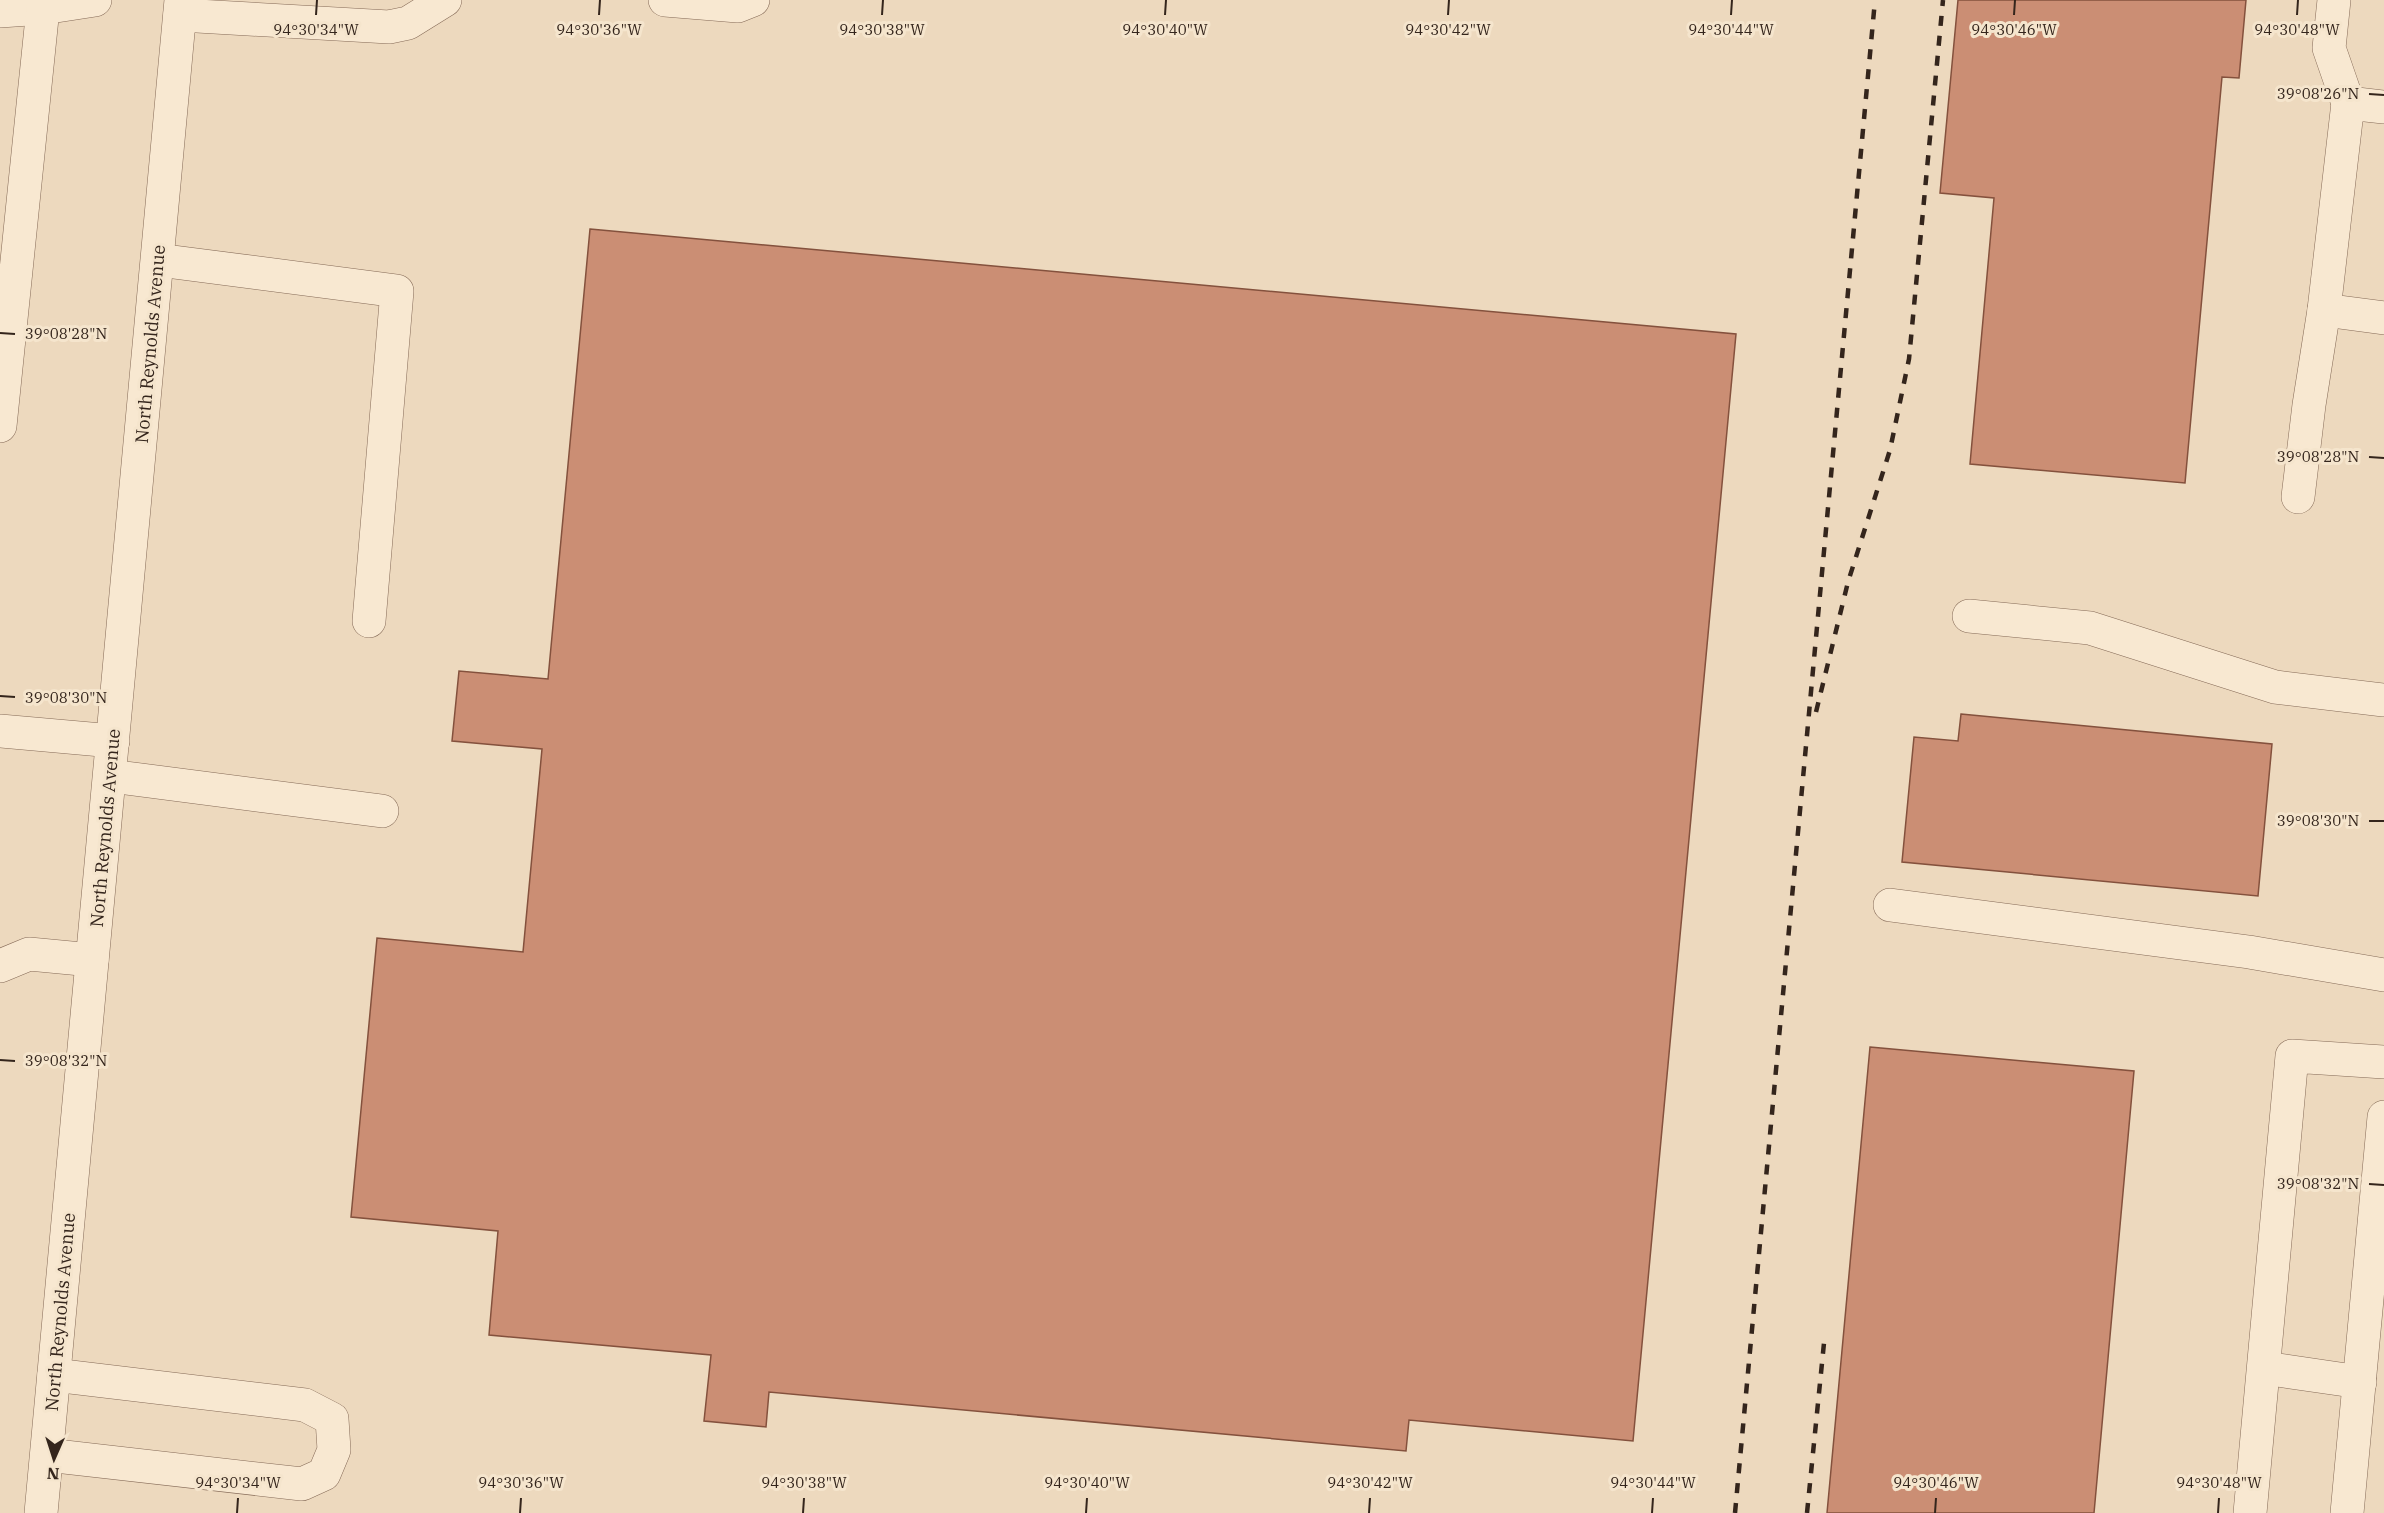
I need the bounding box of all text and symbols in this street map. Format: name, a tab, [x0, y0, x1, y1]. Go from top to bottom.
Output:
text: 94°30'34"W	[273, 20, 359, 39]
text: 94°30'36"W	[556, 20, 642, 39]
text: 94°30'38"W	[839, 20, 925, 39]
text: 94°30'40"W	[1122, 20, 1208, 39]
text: 94°30'42"W	[1405, 20, 1491, 39]
text: 94°30'44"W	[1688, 20, 1774, 39]
text: 94°30'46"W	[1971, 20, 2057, 39]
text: 94°30'48"W	[2254, 20, 2340, 39]
text: 39°08'26"N	[2277, 84, 2359, 103]
street label: North Reynolds Avenue	[130, 244, 170, 444]
text: 39°08'28"N	[25, 324, 107, 343]
text: 39°08'28"N	[2277, 447, 2359, 466]
text: 39°08'30"N	[25, 688, 107, 707]
street label: North Reynolds Avenue	[85, 728, 125, 928]
text: 39°08'30"N	[2277, 811, 2359, 830]
text: 39°08'32"N	[25, 1051, 107, 1070]
text: 39°08'32"N	[2277, 1174, 2359, 1193]
street label: North Reynolds Avenue	[40, 1212, 80, 1412]
north arrow	[24, 1429, 84, 1489]
text: N	[46, 1464, 60, 1484]
text: 94°30'34"W	[195, 1473, 281, 1492]
text: 94°30'36"W	[478, 1473, 564, 1492]
text: 94°30'38"W	[761, 1473, 847, 1492]
text: 94°30'40"W	[1044, 1473, 1130, 1492]
text: 94°30'42"W	[1327, 1473, 1413, 1492]
text: 94°30'44"W	[1610, 1473, 1696, 1492]
text: 94°30'46"W	[1893, 1473, 1979, 1492]
text: 94°30'48"W	[2176, 1473, 2262, 1492]

